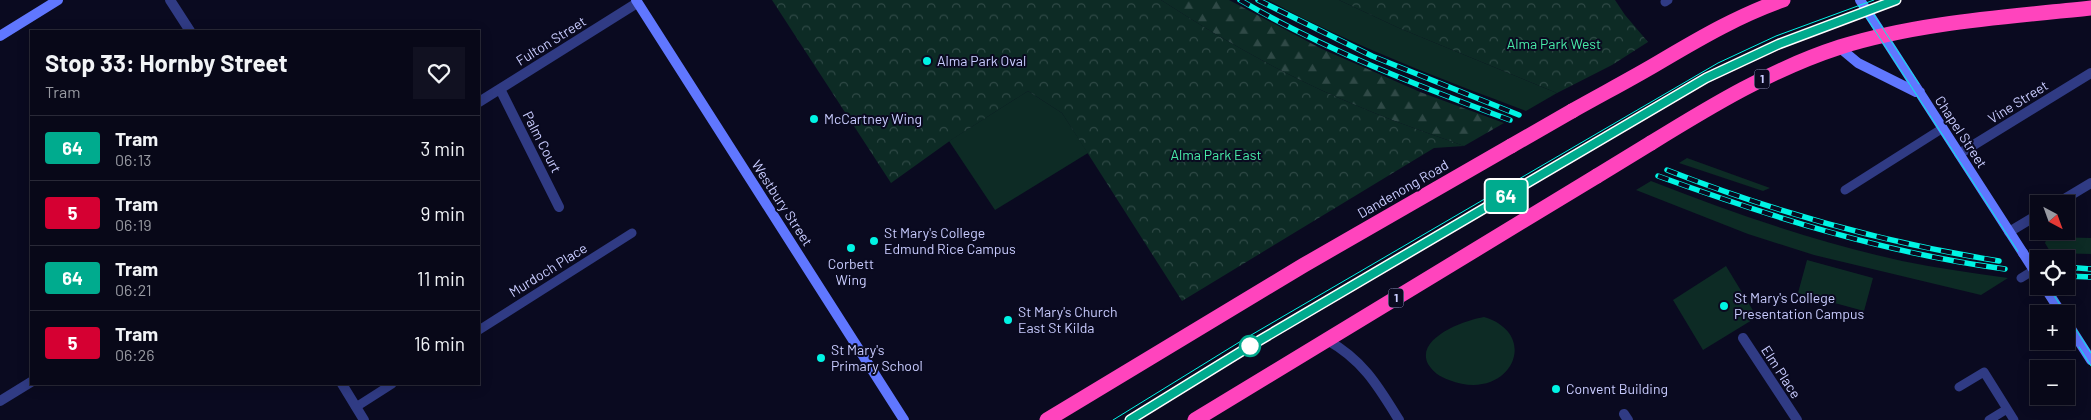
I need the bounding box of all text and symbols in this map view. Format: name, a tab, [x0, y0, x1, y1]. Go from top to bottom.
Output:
street label: Fulton Street	[512, 12, 589, 69]
park label: Alma Park West	[1507, 35, 1601, 52]
button: heart	[413, 47, 465, 99]
text: Stop 33: Hornby Street	[45, 48, 288, 77]
place label: Alma Park Oval	[937, 52, 1026, 69]
marker: Alma Park Oval	[921, 55, 933, 67]
road number: 1	[1754, 70, 1770, 88]
street label: Vine Street	[1985, 76, 2051, 127]
text: Tram	[45, 82, 80, 101]
street label: Chapel Street	[1932, 92, 1991, 171]
street label: Palm Court	[520, 108, 565, 175]
place label: McCartney Wing	[824, 110, 922, 127]
marker: McCartney Wing	[808, 113, 820, 125]
text: Tram	[115, 127, 158, 150]
text: 64	[62, 137, 83, 159]
text: 3 min	[421, 137, 465, 160]
park label: Alma Park East	[1171, 146, 1262, 163]
text: 06:13	[115, 150, 152, 169]
street label: Dandenong Road	[1354, 156, 1451, 221]
street label: Westbury Street	[748, 157, 816, 249]
line badge: 64	[1484, 180, 1528, 212]
text: 64	[1496, 185, 1516, 207]
text: Tram	[115, 192, 158, 215]
north arrow	[2030, 195, 2075, 240]
map controls	[2030, 195, 2075, 405]
text: 5	[68, 202, 77, 224]
text: 9 min	[421, 202, 465, 225]
text: 06:19	[115, 215, 152, 234]
place label: St Mary's College Edmund Rice Campus	[884, 224, 1016, 257]
marker: St Mary's College Edmund Rice Campus	[868, 235, 880, 247]
street label: Murdoch Place	[506, 239, 590, 300]
marker: Corbett Wing	[845, 242, 857, 254]
button: locate	[2030, 250, 2075, 295]
place label: Corbett Wing	[828, 255, 874, 288]
text: Tram	[115, 257, 158, 280]
text: 64	[62, 267, 83, 289]
text: 11 min	[417, 267, 465, 290]
text: 06:21	[115, 280, 152, 299]
road number: 1	[1388, 288, 1404, 308]
place label: St Mary's College Presentation Campus	[1734, 289, 1865, 322]
marker: St Mary's College Presentation Campus	[1718, 300, 1730, 312]
place label: St Mary's Church East St Kilda	[1018, 303, 1118, 336]
button: +	[2030, 305, 2075, 350]
marker: St Mary's Church East St Kilda	[1002, 314, 1014, 326]
text: Tram	[115, 322, 158, 345]
text: 5	[68, 332, 77, 354]
text: 16 min	[414, 332, 465, 355]
unlabelled marker	[1239, 335, 1261, 357]
place label: St Mary's Primary School	[831, 341, 923, 374]
street label: Elm Place	[1758, 342, 1805, 401]
text: 06:26	[115, 345, 155, 364]
marker: St Mary's Primary School	[815, 352, 827, 364]
button: −	[2030, 360, 2075, 405]
place label: Convent Building	[1566, 380, 1668, 397]
marker: Convent Building	[1550, 383, 1562, 395]

